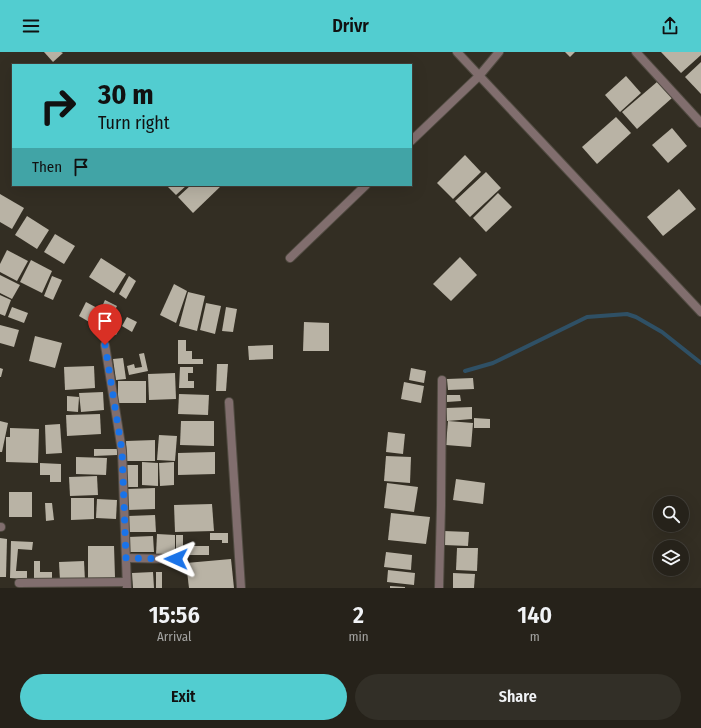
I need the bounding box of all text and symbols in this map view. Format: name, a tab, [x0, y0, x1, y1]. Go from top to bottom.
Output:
icon: menu	[20, 15, 42, 37]
text: Drivr	[332, 15, 369, 37]
icon: share	[659, 15, 681, 37]
text: 30 m	[98, 78, 154, 111]
icon: right	[32, 80, 84, 132]
text: Turn right	[98, 112, 170, 134]
icon: arrive	[70, 156, 92, 178]
text: Then	[32, 158, 62, 176]
pin	[88, 304, 122, 345]
icon: arrive	[94, 310, 116, 332]
map controls	[653, 496, 689, 576]
button: search	[653, 496, 689, 532]
position arrow	[155, 538, 197, 580]
button: layers	[653, 540, 689, 576]
text: 15:56	[149, 601, 200, 629]
text: 2	[353, 601, 364, 629]
text: 140	[517, 601, 552, 629]
text: Arrival	[157, 629, 191, 644]
text: min	[348, 629, 369, 644]
text: m	[530, 629, 540, 644]
button: Exit	[20, 674, 347, 720]
button: Share	[355, 674, 681, 720]

